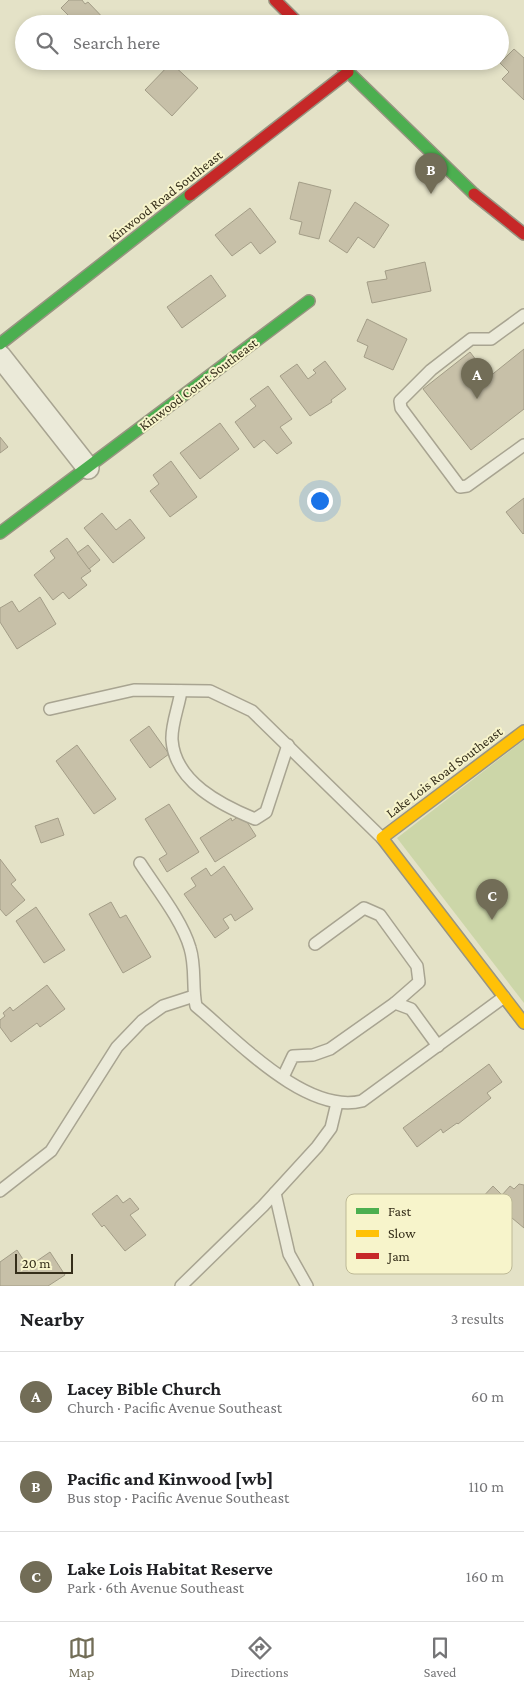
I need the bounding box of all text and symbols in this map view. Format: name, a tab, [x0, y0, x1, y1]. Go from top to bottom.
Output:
search box	[15, 15, 509, 70]
icon: search	[33, 29, 61, 57]
text: Search here	[73, 32, 160, 53]
street label: Kinwood Road Southeast	[105, 146, 225, 245]
pin: B	[415, 153, 447, 194]
street label: Kinwood Court Southeast	[136, 334, 261, 434]
pin: A	[461, 358, 493, 399]
your location	[307, 488, 333, 514]
street label: Lake Lois Road Southeast	[383, 723, 506, 821]
pin: C	[476, 879, 508, 920]
legend	[346, 1194, 512, 1274]
text: Fast	[388, 1203, 412, 1219]
text: Slow	[388, 1225, 416, 1241]
text: Jam	[386, 1248, 410, 1264]
scale bar	[15, 1251, 72, 1274]
text: 20 m	[22, 1255, 50, 1271]
text: Nearby	[20, 1307, 84, 1331]
text: 3 results	[451, 1310, 504, 1327]
text: Lacey Bible Church	[67, 1378, 221, 1399]
text: A	[31, 1388, 41, 1405]
text: 60 m	[471, 1388, 504, 1405]
text: Church · Pacific Avenue Southeast	[67, 1399, 282, 1416]
text: Pacific and Kinwood [wb]	[67, 1468, 273, 1489]
text: B	[31, 1478, 41, 1495]
text: 110 m	[468, 1478, 504, 1495]
text: Bus stop · Pacific Avenue Southeast	[67, 1489, 289, 1506]
text: Lake Lois Habitat Reserve	[67, 1558, 273, 1579]
text: C	[31, 1568, 41, 1585]
text: 160 m	[466, 1568, 504, 1585]
text: Park · 6th Avenue Southeast	[67, 1579, 244, 1596]
tab: Map	[68, 1634, 96, 1680]
tab: Directions	[231, 1634, 289, 1680]
tab: Saved	[424, 1634, 456, 1680]

